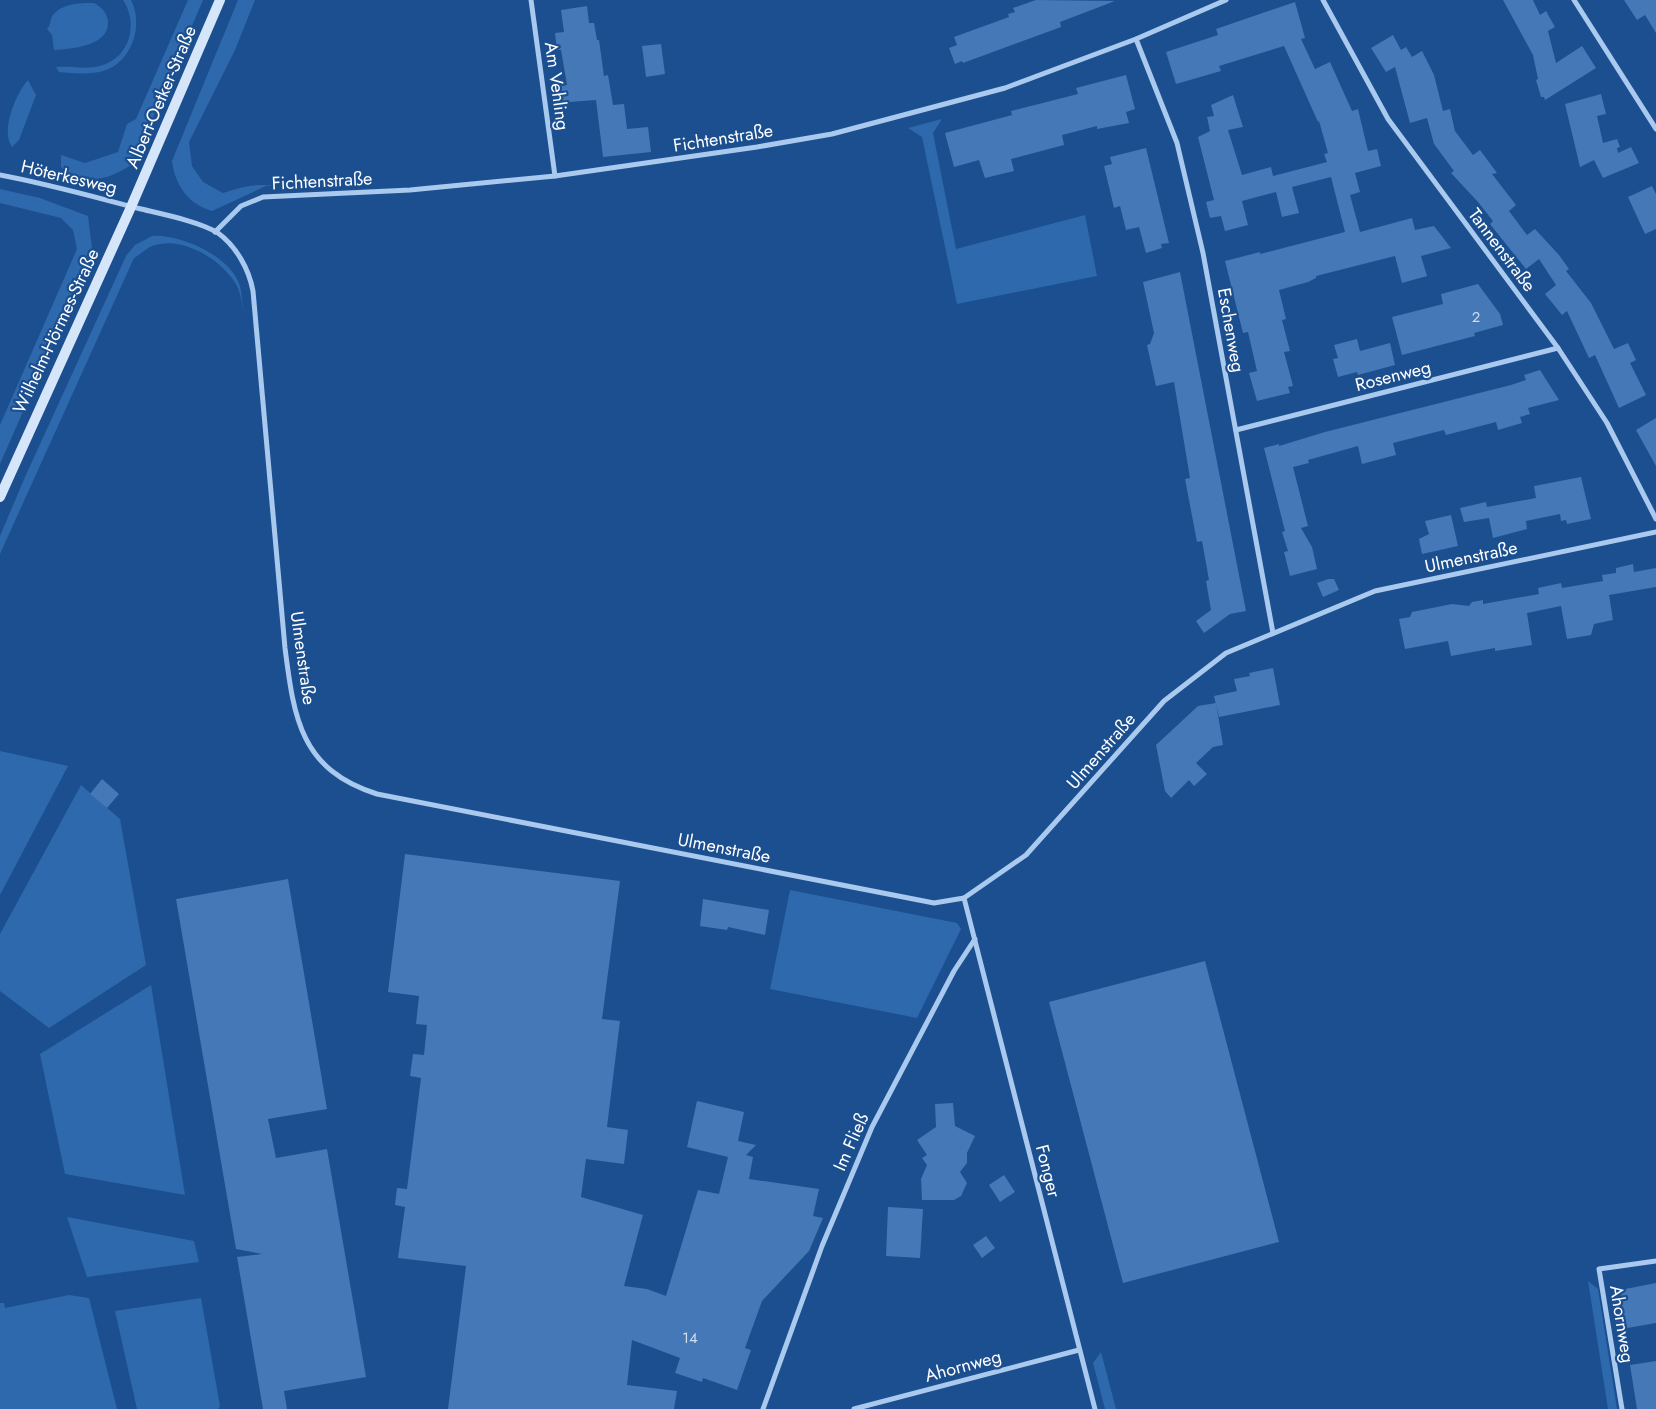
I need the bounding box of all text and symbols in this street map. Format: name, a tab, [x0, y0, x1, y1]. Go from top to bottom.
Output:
street label: Albert-Oetker-Straße	[119, 22, 203, 172]
street label: Am Vehling	[538, 40, 576, 132]
street label: Fichtenstraße	[671, 117, 775, 159]
street label: Höterkesweg	[18, 153, 120, 201]
street label: Fichtenstraße	[271, 165, 373, 197]
street label: Tannenstraße	[1462, 203, 1542, 297]
street label: Wilhelm-Hörmes-Straße	[6, 244, 106, 418]
street label: Eschenweg	[1211, 286, 1251, 374]
house number: 2	[1472, 306, 1480, 328]
street label: Rosenweg	[1352, 354, 1434, 398]
street label: Ulmenstraße	[1422, 535, 1520, 579]
street label: Ulmenstraße	[284, 610, 322, 706]
street label: Ulmenstraße	[1060, 707, 1142, 795]
street label: Ulmenstraße	[675, 826, 773, 870]
street label: Im Fließ	[827, 1109, 875, 1175]
street label: Fonger	[1029, 1142, 1067, 1201]
street label: Ahornweg	[1603, 1283, 1641, 1365]
house number: 14	[682, 1327, 698, 1349]
street label: Ahornweg	[922, 1343, 1004, 1389]

